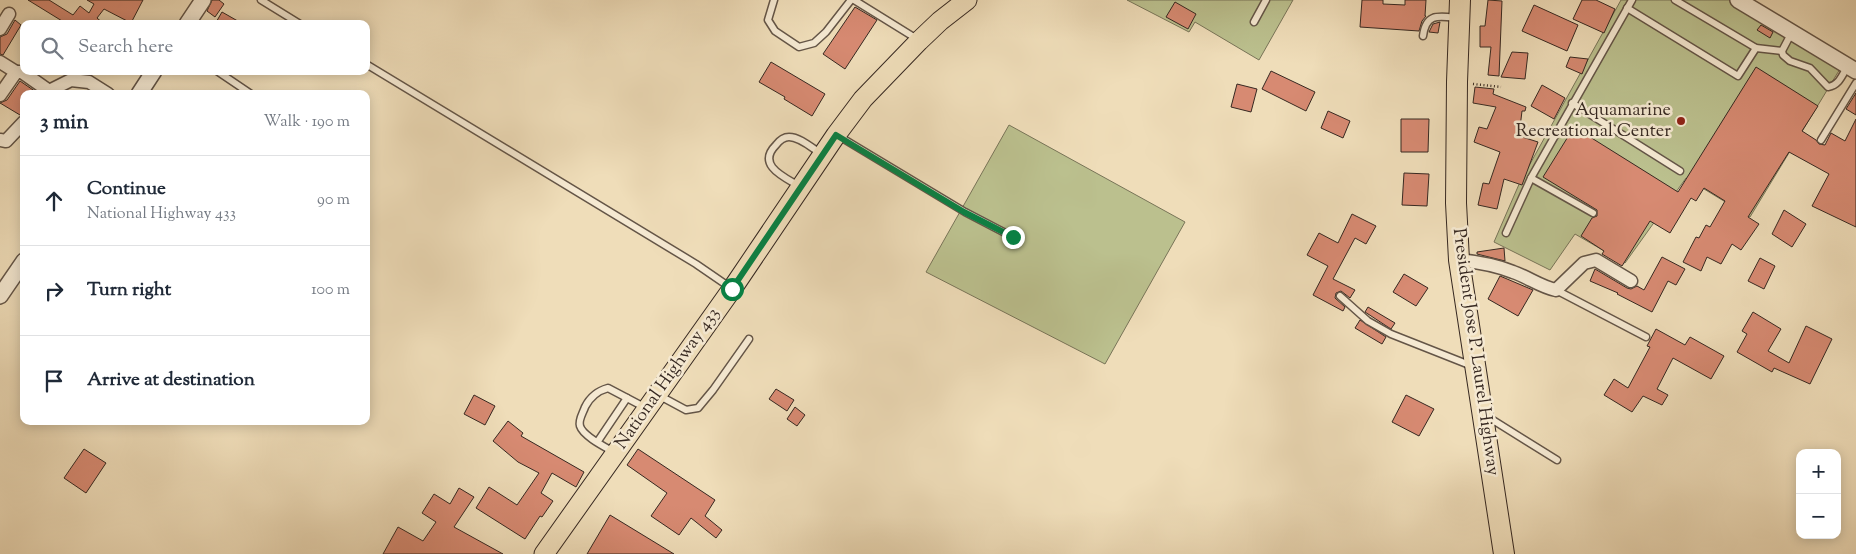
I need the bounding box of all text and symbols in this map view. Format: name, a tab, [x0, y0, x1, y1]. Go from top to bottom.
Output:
search box	[20, 20, 370, 75]
icon: search	[38, 34, 66, 62]
text: Search here	[78, 34, 173, 61]
place label: Aquamarine Recreational Center	[1516, 98, 1671, 145]
text: 3 min	[40, 108, 89, 138]
text: Walk · 190 m	[263, 111, 350, 134]
marker: Aquamarine Recreational Center	[1675, 115, 1687, 127]
text: Continue	[87, 176, 166, 203]
icon: ahead	[40, 187, 68, 215]
text: 90 m	[317, 189, 350, 212]
text: National Highway 433	[87, 203, 236, 226]
route end	[1002, 226, 1025, 249]
street label: President Jose P. Laurel Highway	[1445, 227, 1505, 477]
icon: right	[40, 277, 68, 305]
text: Turn right	[87, 277, 171, 304]
route start	[721, 278, 744, 301]
text: 100 m	[311, 279, 350, 302]
street label: National Highway 433	[609, 303, 727, 455]
icon: arrive	[40, 367, 68, 395]
text: Arrive at destination	[87, 367, 255, 394]
map controls	[1796, 449, 1841, 539]
button: +	[1796, 449, 1841, 494]
button: −	[1796, 494, 1841, 539]

